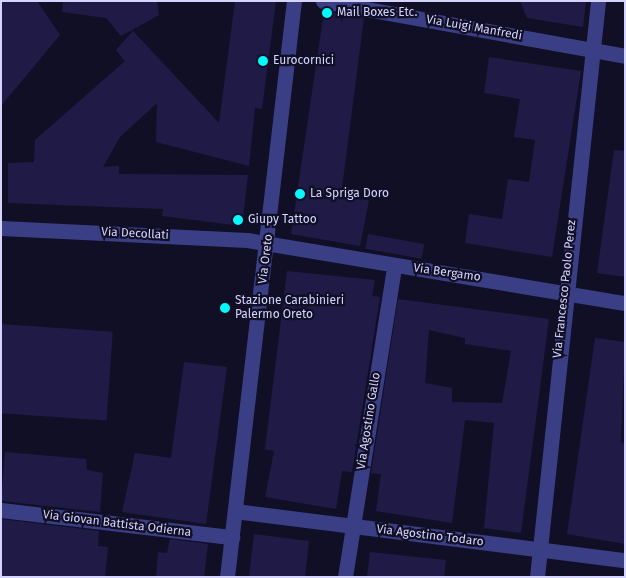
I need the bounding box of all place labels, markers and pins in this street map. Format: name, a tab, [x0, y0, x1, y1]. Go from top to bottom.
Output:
place label: Mail Boxes Etc.	[337, 6, 417, 20]
marker: Mail Boxes Etc.	[321, 7, 333, 19]
place label: Eurocornici	[273, 54, 334, 68]
marker: Eurocornici	[257, 55, 269, 67]
place label: La Spriga Doro	[310, 187, 389, 201]
marker: La Spriga Doro	[294, 188, 306, 200]
place label: Giupy Tattoo	[248, 213, 317, 227]
marker: Giupy Tattoo	[232, 214, 244, 226]
place label: Stazione Carabinieri Palermo Oreto	[235, 294, 344, 322]
marker: Stazione Carabinieri Palermo Oreto	[219, 302, 231, 314]

